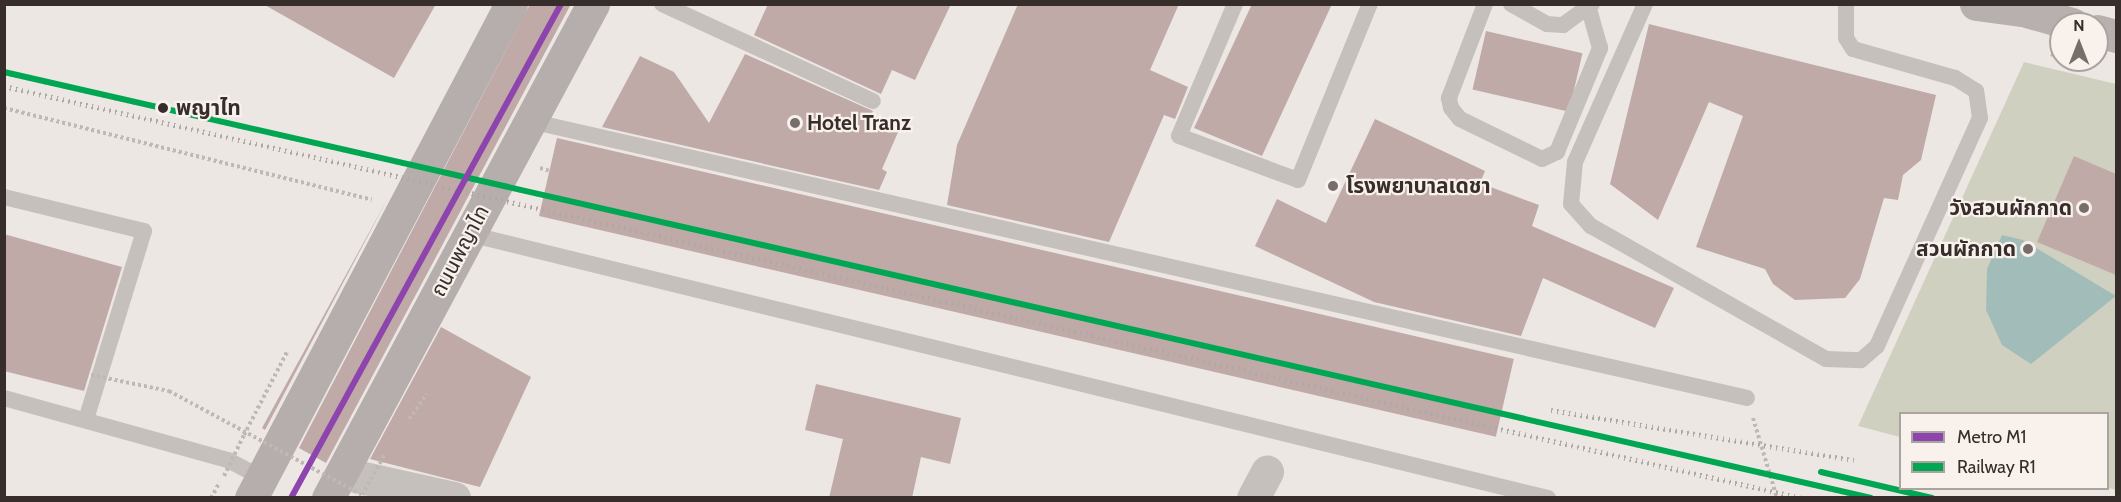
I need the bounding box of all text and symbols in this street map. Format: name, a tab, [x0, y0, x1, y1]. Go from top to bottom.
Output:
north arrow	[2049, 12, 2109, 72]
text: N	[2073, 16, 2085, 35]
place label: พญาไท	[176, 95, 241, 121]
marker: พญาไท	[154, 99, 172, 117]
place label: Hotel Tranz	[807, 110, 911, 136]
marker: Hotel Tranz	[788, 116, 802, 130]
place label: โรงพยาบาลเดชา	[1346, 173, 1491, 199]
marker: โรงพยาบาลเดชา	[1324, 177, 1342, 195]
place label: วังสวนผักกาด	[1949, 195, 2072, 221]
street label: ถนนพญาไท	[425, 201, 495, 301]
marker: วังสวนผักกาด	[2077, 201, 2091, 215]
place label: สวนผักกาด	[1916, 236, 2016, 262]
marker: สวนผักกาด	[2021, 242, 2035, 256]
legend	[1899, 412, 2109, 490]
text: Metro M1	[1957, 426, 2026, 448]
text: Railway R1	[1957, 456, 2036, 478]

